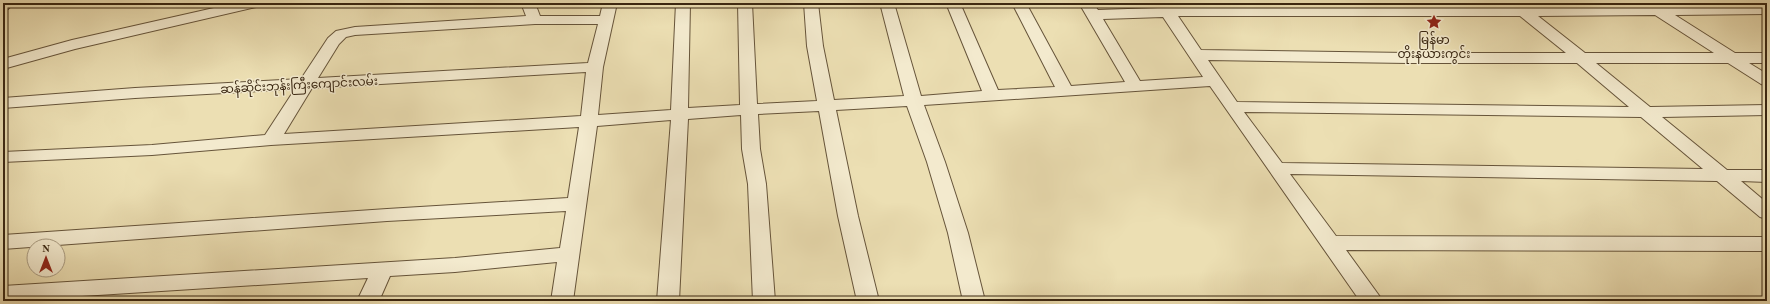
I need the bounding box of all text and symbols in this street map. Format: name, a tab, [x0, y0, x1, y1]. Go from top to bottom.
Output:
place icon: မြန်မာ တိုးနယားကွင်း	[1425, 13, 1443, 31]
place label: မြန်မာ တိုးနယားကွင်း	[1397, 31, 1471, 64]
street label: ဆန်ဆိုင်းဘုန်းကြီးကျောင်းလမ်း	[220, 72, 378, 99]
north arrow	[26, 238, 66, 278]
text: N	[42, 244, 51, 255]

